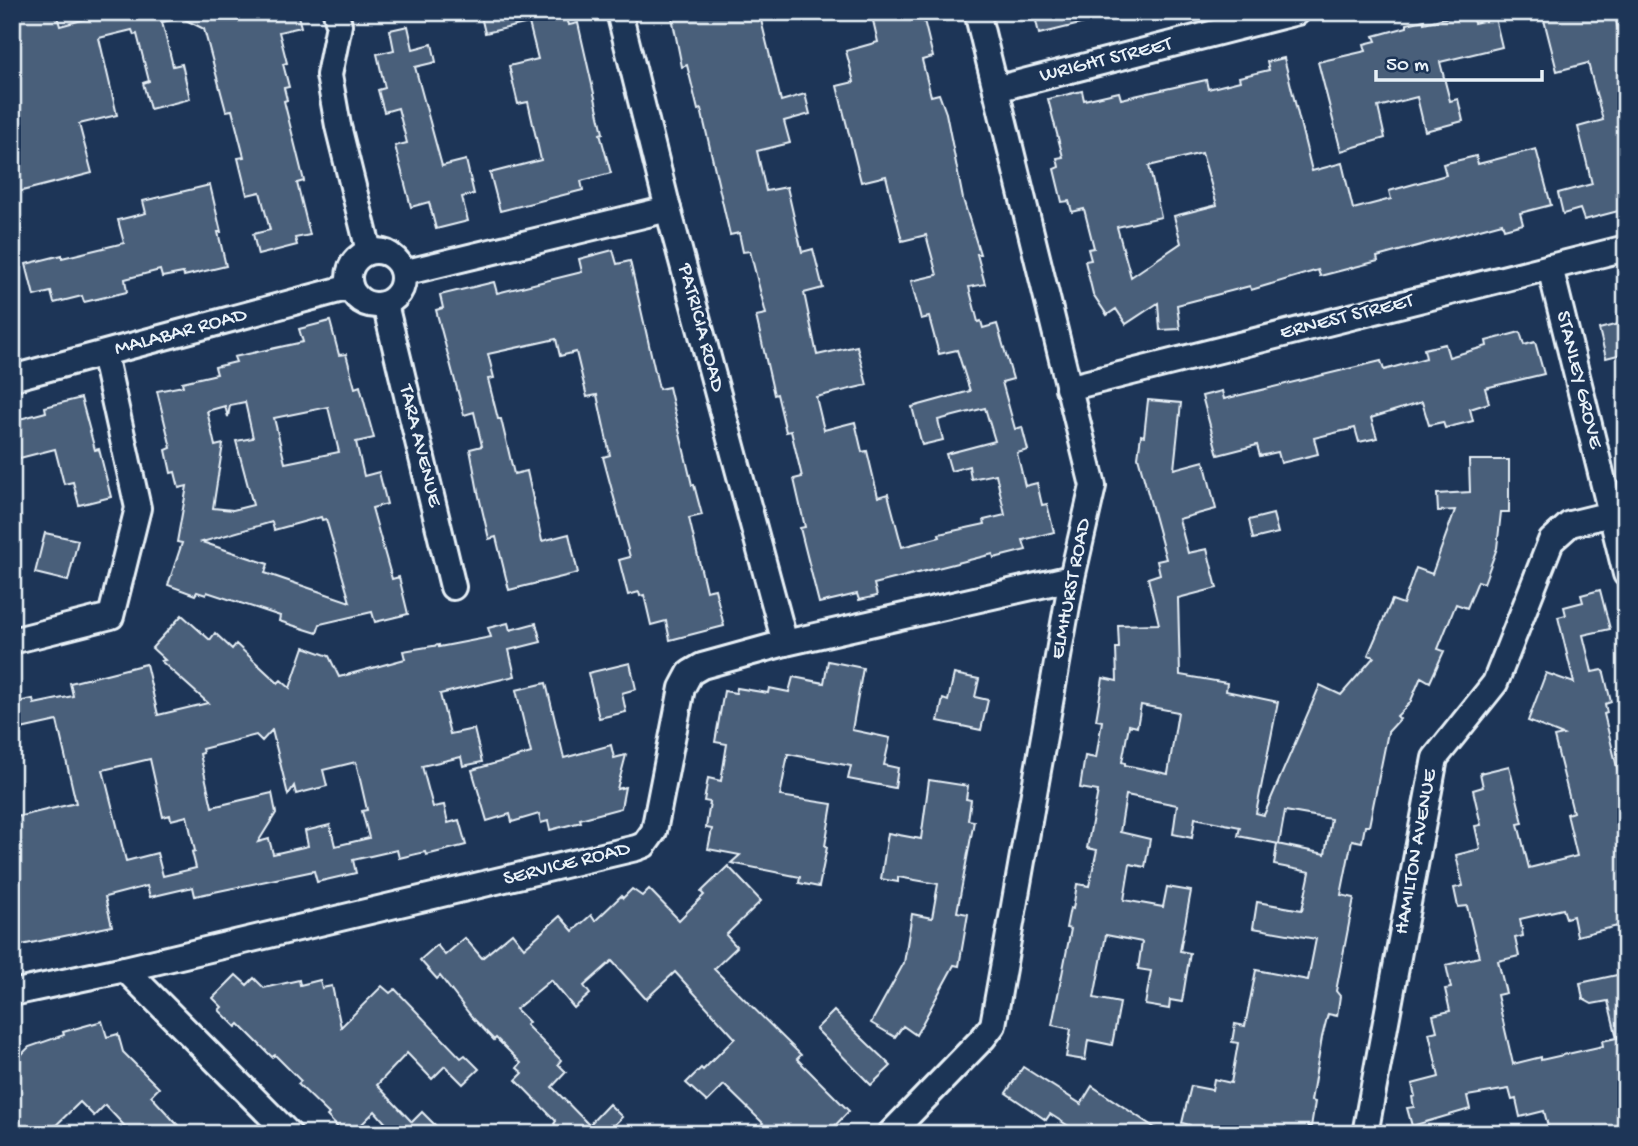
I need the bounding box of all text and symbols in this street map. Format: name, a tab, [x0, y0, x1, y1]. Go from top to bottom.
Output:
street label: WRIGHT STREET	[1037, 32, 1176, 89]
scale bar	[1376, 38, 1542, 82]
text: 50 m	[1386, 54, 1429, 79]
street label: PATRICIA ROAD	[671, 260, 729, 395]
street label: ERNEST STREET	[1278, 289, 1417, 347]
street label: MALABAR ROAD	[112, 303, 250, 363]
street label: STANLEY GROVE	[1549, 309, 1607, 452]
street label: TARA AVENUE	[392, 381, 446, 510]
street label: ELMHURST ROAD	[1046, 516, 1098, 662]
street label: HAMILTON AVENUE	[1390, 767, 1444, 936]
street label: SERVICE ROAD	[501, 837, 633, 893]

